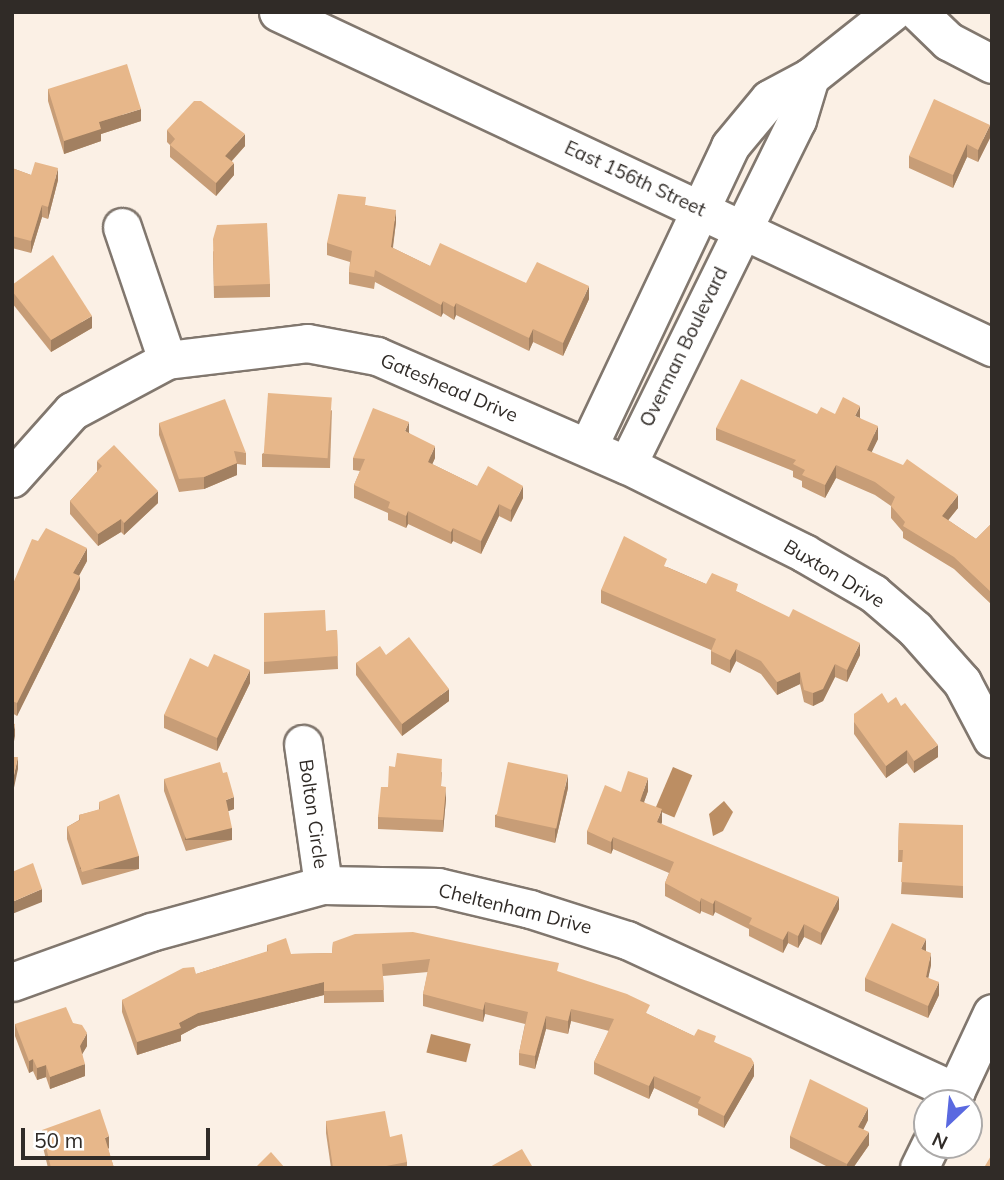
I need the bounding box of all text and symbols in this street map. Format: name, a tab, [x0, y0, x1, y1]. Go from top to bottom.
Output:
street label: East 156th Street	[561, 136, 709, 222]
street label: Overman Boulevard	[635, 263, 733, 431]
street label: Gateshead Drive	[377, 349, 521, 427]
street label: Buxton Drive	[780, 535, 888, 613]
street label: Bolton Circle	[294, 758, 332, 870]
street label: Cheltenham Drive	[436, 879, 594, 939]
north arrow	[913, 1089, 983, 1159]
scale bar	[24, 1114, 214, 1158]
text: 50 m	[34, 1127, 83, 1153]
text: N	[928, 1127, 951, 1155]

